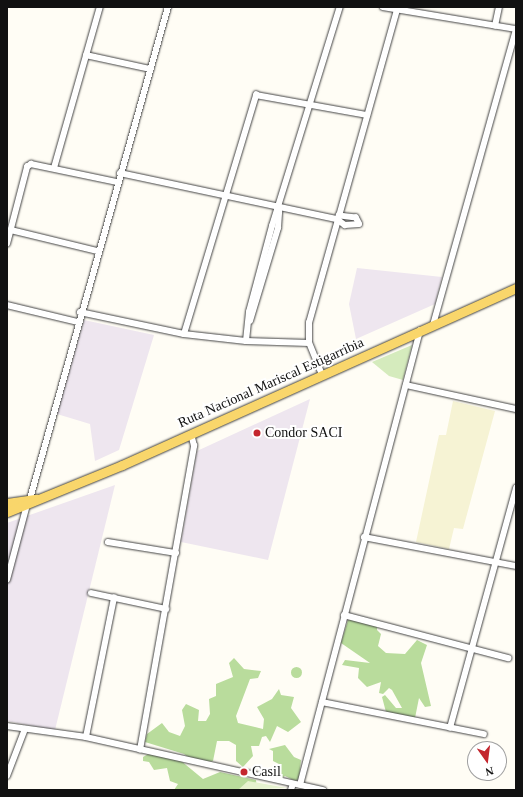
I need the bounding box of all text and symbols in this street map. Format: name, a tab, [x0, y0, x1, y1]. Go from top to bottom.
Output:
street label: Ruta Nacional Mariscal Estigarribia	[175, 334, 367, 432]
place label: Condor SACI	[265, 425, 342, 441]
marker: Condor SACI	[252, 428, 262, 438]
north arrow	[467, 741, 507, 781]
place label: Casil	[252, 764, 281, 780]
text: N	[484, 765, 495, 778]
marker: Casil	[239, 767, 249, 777]

